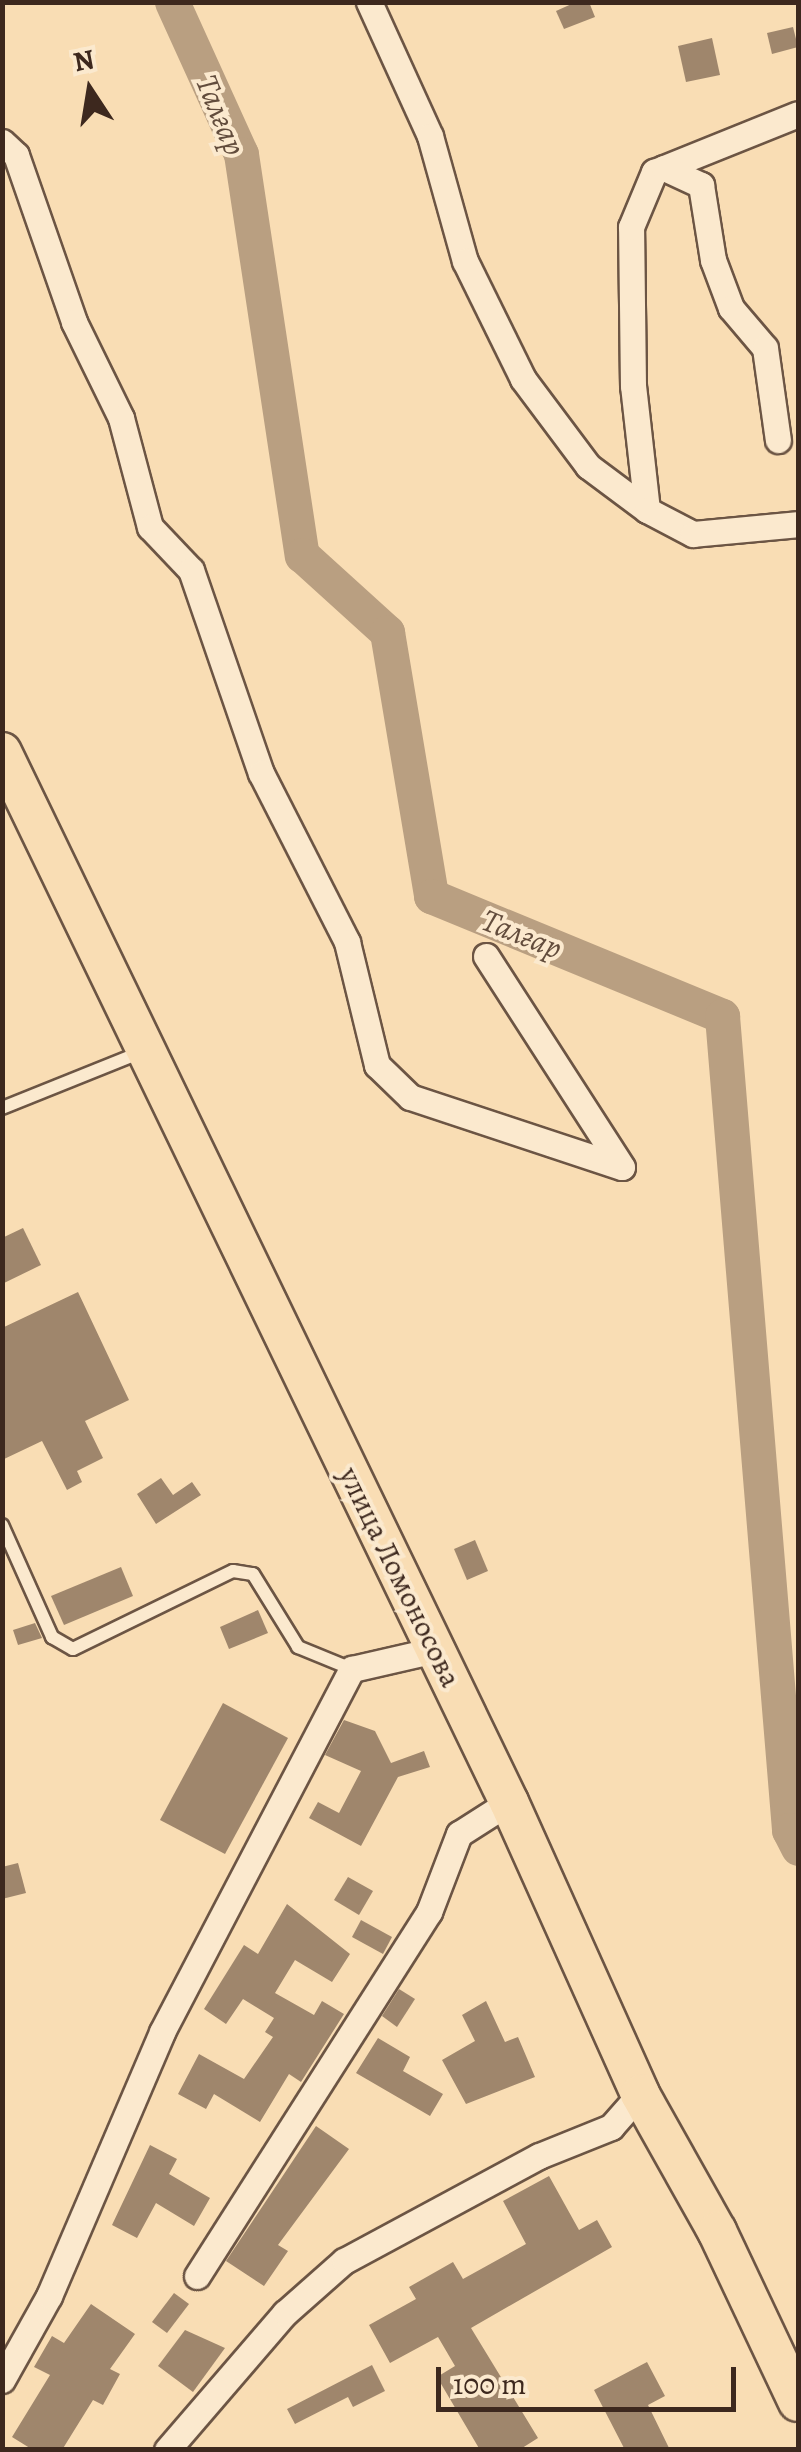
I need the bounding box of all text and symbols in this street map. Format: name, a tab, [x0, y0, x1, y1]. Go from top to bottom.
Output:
north arrow	[40, 40, 140, 140]
text: N	[70, 40, 98, 81]
water label: Талғар	[188, 69, 254, 161]
water label: Талғар	[476, 901, 568, 967]
street label: улица Ломоносова	[331, 1461, 469, 1693]
scale bar	[441, 2347, 741, 2409]
text: 100 m	[453, 2364, 526, 2404]

